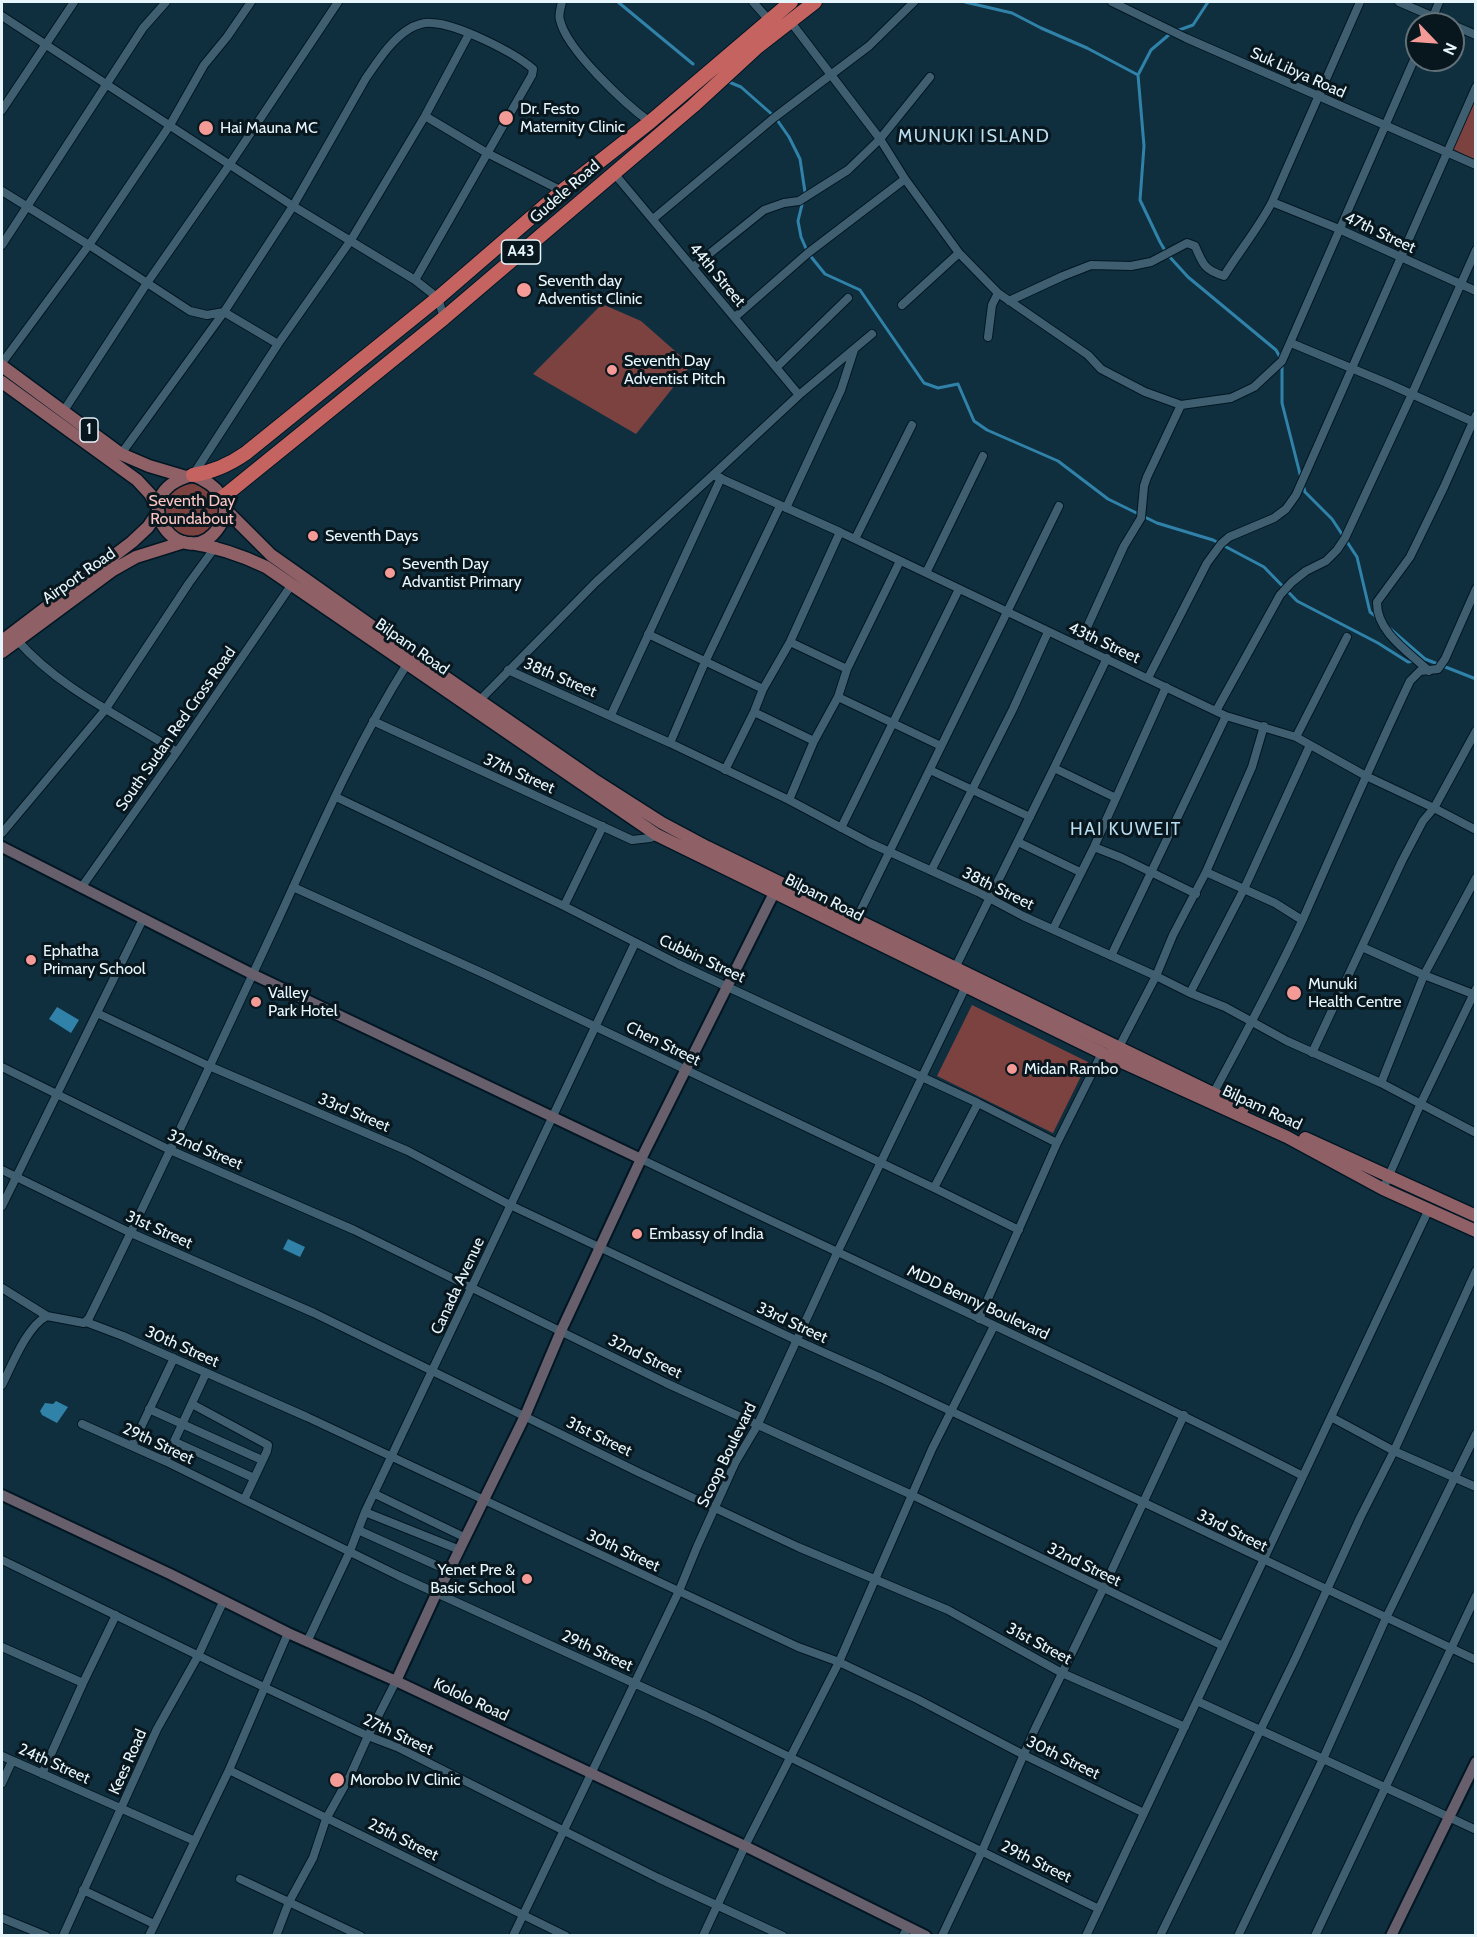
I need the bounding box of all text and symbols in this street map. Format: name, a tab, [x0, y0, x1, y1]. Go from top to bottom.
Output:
north arrow	[1405, 12, 1465, 72]
text: N	[1439, 40, 1461, 58]
street label: Suk Libya Road	[1247, 43, 1349, 103]
place label: Dr. Festo Maternity Clinic	[520, 99, 625, 137]
marker: Dr. Festo Maternity Clinic	[497, 109, 515, 127]
place label: Hai Mauna MC	[220, 118, 318, 138]
marker: Hai Mauna MC	[197, 119, 215, 137]
district label: MUNUKI ISLAND	[898, 126, 1050, 148]
street label: Gudele Road	[526, 156, 604, 228]
street label: 47th Street	[1341, 208, 1419, 258]
street label: 44th Street	[685, 239, 749, 311]
road number: A43	[502, 240, 540, 264]
place label: Seventh day Adventist Clinic	[538, 271, 642, 309]
marker: Seventh day Adventist Clinic	[515, 281, 533, 299]
place label: Seventh Day Adventist Pitch	[624, 351, 725, 389]
marker: Seventh Day Adventist Pitch	[605, 363, 619, 377]
road number: 1	[80, 418, 98, 442]
park label: Seventh Day Roundabout	[149, 491, 235, 529]
place label: Seventh Days	[325, 526, 418, 546]
marker: Seventh Days	[306, 529, 320, 543]
street label: Airport Road	[39, 544, 119, 608]
place label: Seventh Day Advantist Primary	[402, 554, 522, 592]
marker: Seventh Day Advantist Primary	[383, 566, 397, 580]
street label: Bilpam Road	[371, 615, 453, 679]
street label: 43th Street	[1065, 618, 1143, 668]
street label: South Sudan Red Cross Road	[112, 643, 240, 815]
street label: 38th Street	[521, 654, 599, 702]
street label: 37th Street	[481, 750, 557, 798]
district label: HAI KUWEIT	[1070, 819, 1182, 841]
street label: 38th Street	[959, 863, 1037, 915]
street label: Bilpam Road	[782, 870, 866, 926]
street label: Cubbin Street	[656, 931, 748, 987]
place label: Ephatha Primary School	[43, 941, 146, 979]
marker: Ephatha Primary School	[24, 953, 38, 967]
place label: Munuki Health Centre	[1308, 974, 1401, 1012]
place label: Valley Park Hotel	[268, 983, 337, 1021]
marker: Munuki Health Centre	[1285, 984, 1303, 1002]
marker: Valley Park Hotel	[249, 995, 263, 1009]
street label: Chen Street	[623, 1018, 703, 1070]
place label: Midan Rambo	[1024, 1059, 1118, 1079]
marker: Midan Rambo	[1005, 1062, 1019, 1076]
street label: Bilpam Road	[1219, 1081, 1305, 1135]
street label: 33rd Street	[315, 1089, 393, 1137]
street label: 32nd Street	[165, 1126, 245, 1174]
street label: 31st Street	[123, 1207, 195, 1253]
place label: Embassy of India	[649, 1224, 764, 1244]
marker: Embassy of India	[630, 1227, 644, 1241]
street label: Canada Avenue	[427, 1234, 489, 1338]
street label: MDD Benny Boulevard	[904, 1262, 1052, 1344]
street label: 33rd Street	[754, 1298, 830, 1348]
street label: 30th Street	[142, 1322, 222, 1372]
street label: 32nd Street	[605, 1331, 685, 1383]
street label: Scoop Boulevard	[693, 1399, 761, 1511]
street label: 31st Street	[563, 1413, 635, 1461]
street label: 29th Street	[119, 1419, 197, 1469]
street label: 33rd Street	[1194, 1506, 1270, 1556]
street label: 30th Street	[583, 1526, 663, 1576]
street label: 32nd Street	[1044, 1539, 1124, 1591]
place label: Yenet Pre & Basic School	[430, 1560, 515, 1598]
marker: Yenet Pre & Basic School	[520, 1572, 534, 1586]
street label: 31st Street	[1003, 1619, 1075, 1669]
street label: 29th Street	[558, 1626, 636, 1676]
street label: Kololo Road	[430, 1674, 512, 1726]
street label: 27th Street	[360, 1710, 436, 1760]
street label: Kees Road	[105, 1726, 151, 1798]
street label: 30th Street	[1023, 1732, 1103, 1784]
street label: 24th Street	[15, 1740, 93, 1788]
place label: Morobo IV Clinic	[350, 1770, 461, 1790]
marker: Morobo IV Clinic	[328, 1771, 346, 1789]
street label: 25th Street	[365, 1815, 441, 1865]
street label: 29th Street	[998, 1837, 1074, 1887]

